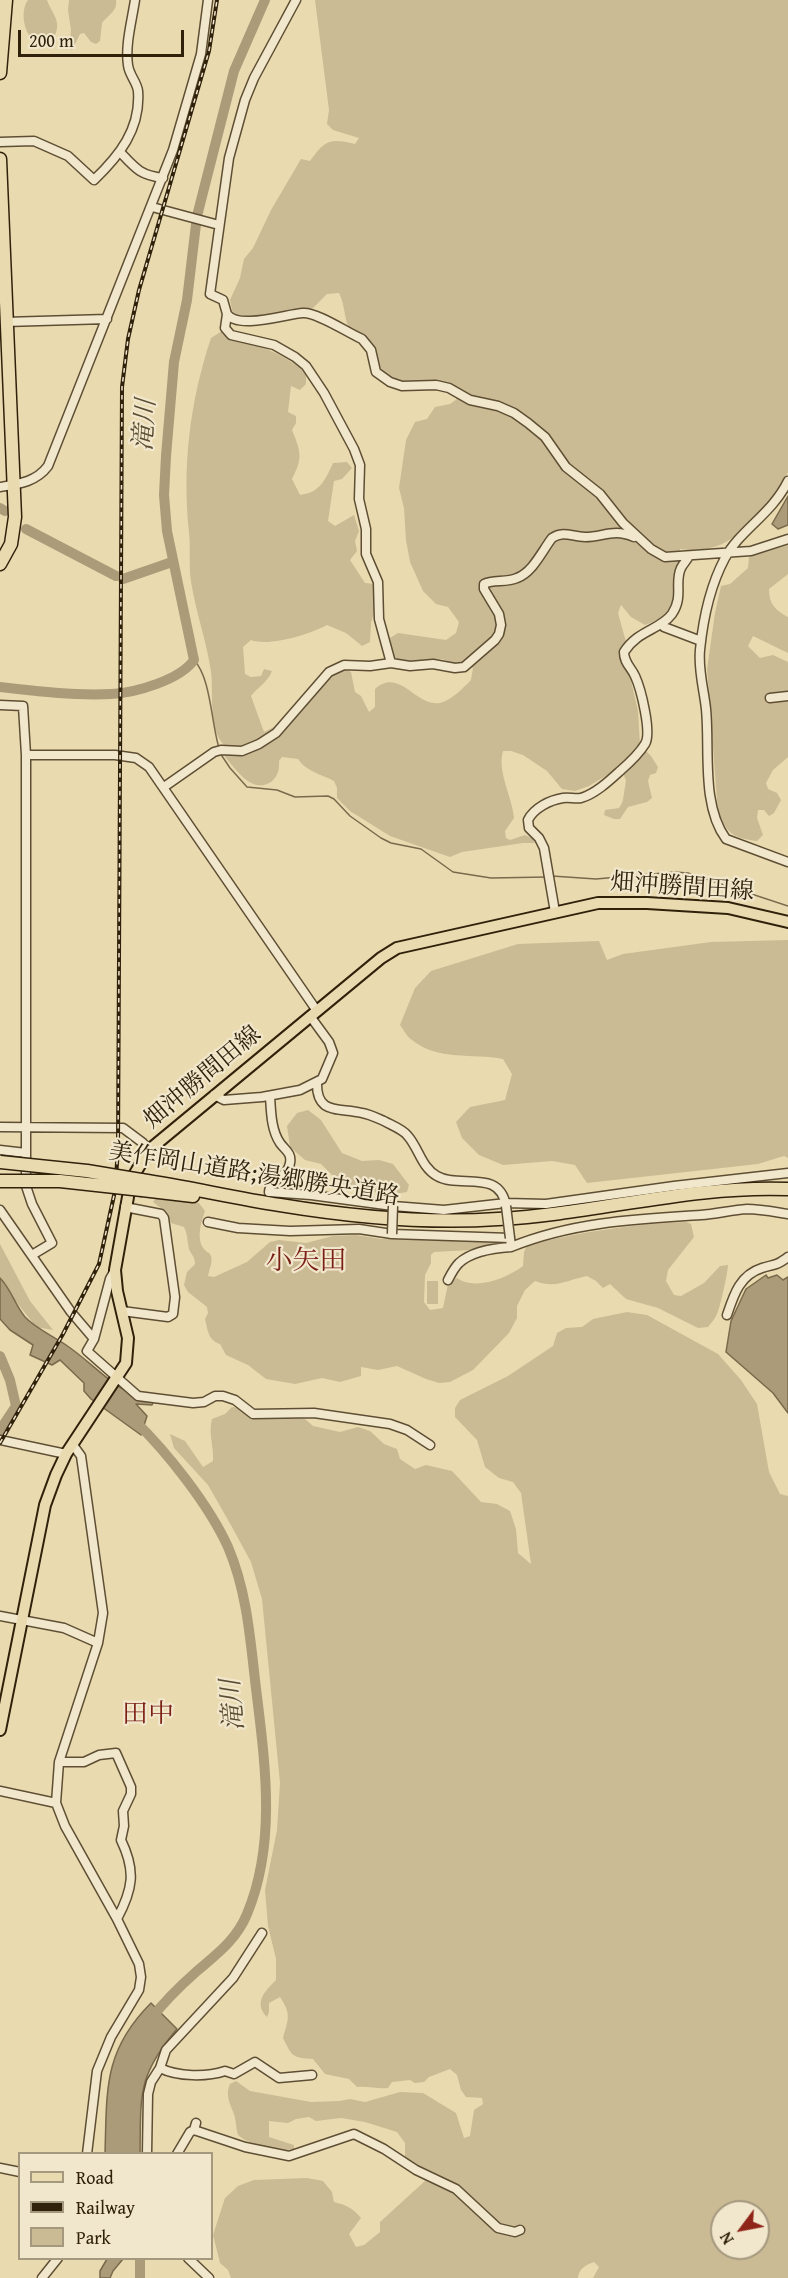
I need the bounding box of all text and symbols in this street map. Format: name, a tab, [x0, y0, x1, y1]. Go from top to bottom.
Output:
scale bar	[21, 18, 188, 56]
text: 200 m	[29, 27, 74, 54]
water label: 滝川	[129, 398, 163, 452]
street label: 畑沖勝間田線	[609, 869, 755, 907]
street label: 畑沖勝間田線	[139, 1021, 267, 1135]
street label: 美作岡山道路;湯郷勝央道路	[107, 1138, 401, 1212]
district label: 小矢田	[266, 1246, 346, 1278]
water label: 滝川	[216, 1678, 252, 1732]
district label: 田中	[122, 1699, 174, 1731]
legend	[18, 2152, 213, 2260]
text: Road	[76, 2164, 114, 2191]
text: Railway	[76, 2194, 135, 2221]
north arrow	[710, 2200, 770, 2260]
text: Park	[76, 2224, 111, 2251]
text: N	[713, 2228, 739, 2249]

